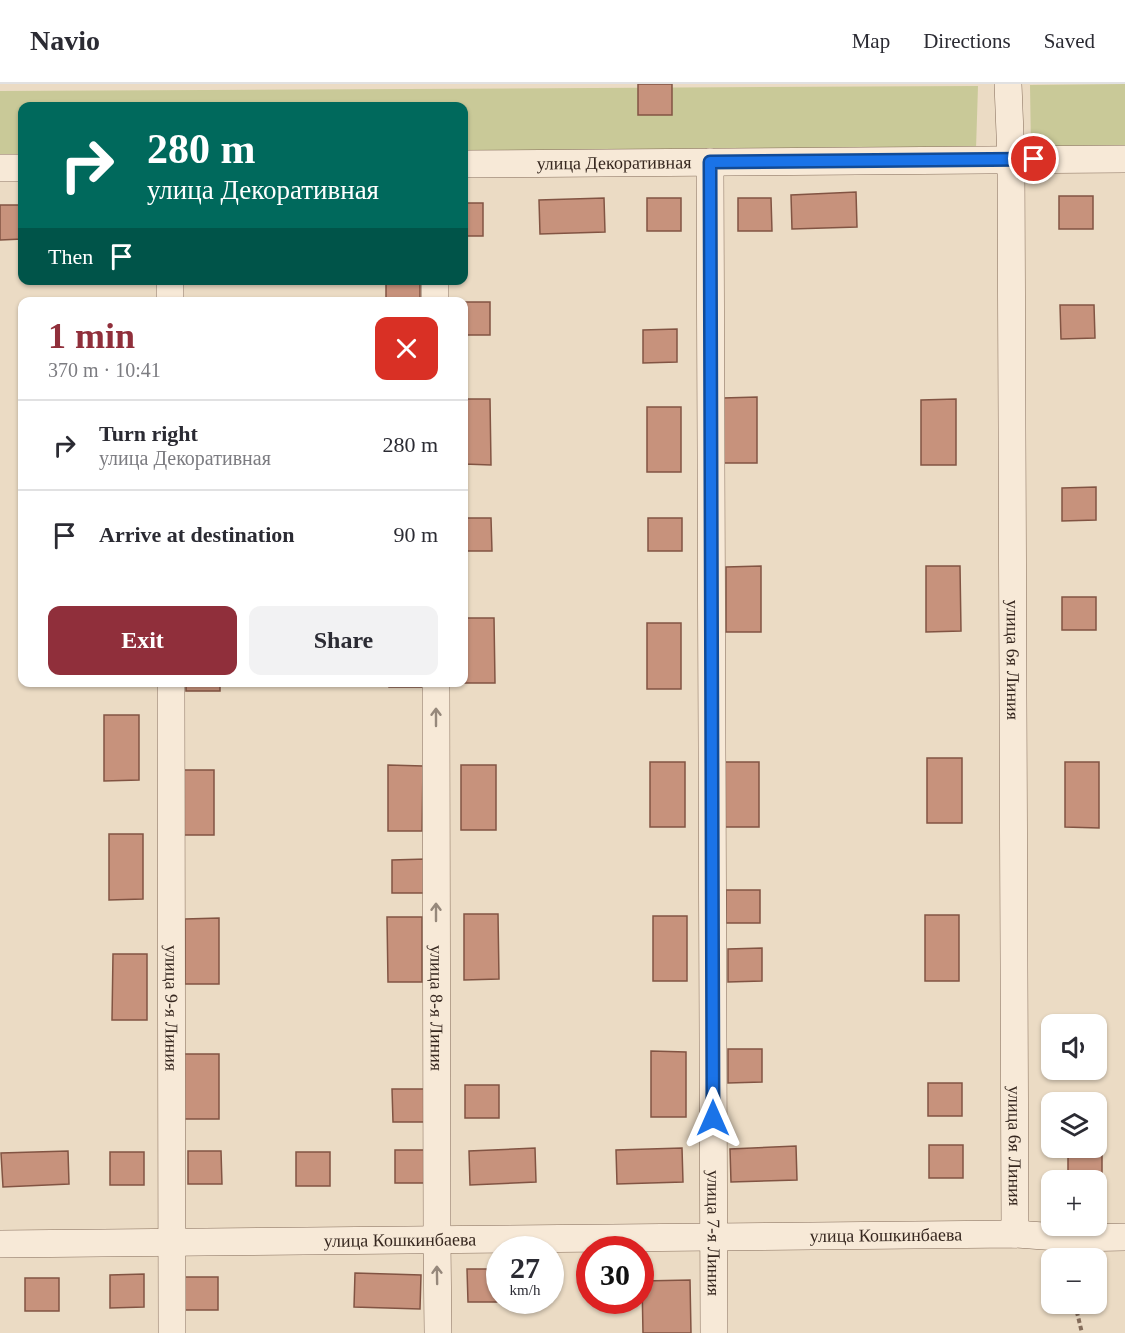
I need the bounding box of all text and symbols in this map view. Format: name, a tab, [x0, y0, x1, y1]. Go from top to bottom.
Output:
text: Navio	[30, 25, 100, 56]
text: Map	[852, 29, 890, 53]
text: Directions	[923, 29, 1011, 53]
text: Saved	[1044, 29, 1095, 53]
icon: right	[48, 126, 126, 204]
text: 280 m	[147, 126, 256, 172]
pin	[1008, 133, 1059, 184]
icon: arrive	[1017, 142, 1050, 175]
street label: улица Декоративная	[537, 152, 691, 173]
text: улица Декоративная	[147, 175, 379, 205]
icon: arrive	[105, 240, 138, 273]
text: Then	[48, 244, 93, 269]
text: 1 min	[48, 316, 135, 356]
button: close	[375, 317, 438, 380]
text: 370 m · 10:41	[48, 359, 161, 381]
text: Turn right	[99, 421, 198, 446]
icon: right	[48, 429, 81, 462]
text: 280 m	[382, 432, 438, 457]
text: улица Декоративная	[99, 447, 271, 469]
icon: arrive	[48, 519, 81, 552]
text: Arrive at destination	[99, 522, 295, 547]
text: 90 m	[393, 522, 438, 547]
street label: улица 6я Линия	[1003, 600, 1023, 720]
button: Exit	[48, 606, 237, 675]
button: Share	[249, 606, 438, 675]
one-way arrow	[430, 707, 442, 727]
one-way arrow	[430, 902, 442, 922]
street label: улица 9-я Линия	[161, 945, 182, 1071]
street label: улица 8-я Линия	[426, 945, 447, 1071]
map controls	[1041, 1014, 1107, 1314]
button: sound	[1041, 1014, 1107, 1080]
position arrow	[681, 1086, 745, 1150]
street label: улица 6я Линия	[1004, 1086, 1025, 1206]
button: layers	[1041, 1092, 1107, 1158]
street label: улица 7-я Линия	[703, 1170, 724, 1296]
button: +	[1041, 1170, 1107, 1236]
street label: улица Кошкинбаева	[810, 1225, 962, 1246]
street label: улица Кошкинбаева	[324, 1229, 476, 1251]
speed limit sign: 30	[576, 1236, 654, 1314]
button: −	[1041, 1248, 1107, 1314]
text: 27	[510, 1251, 540, 1284]
one-way arrow	[431, 1265, 443, 1285]
text: km/h	[510, 1282, 540, 1298]

